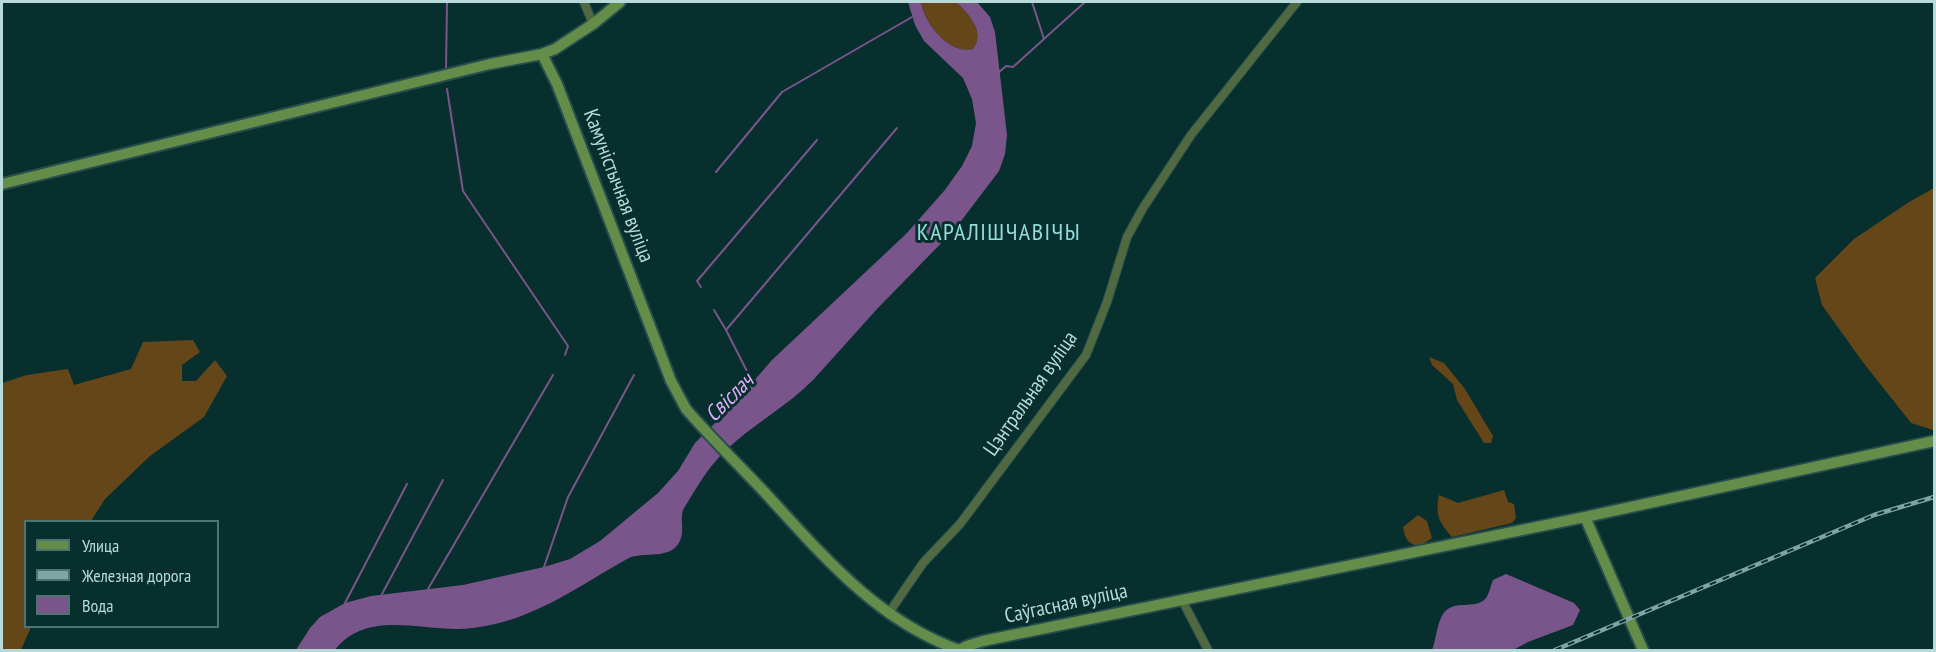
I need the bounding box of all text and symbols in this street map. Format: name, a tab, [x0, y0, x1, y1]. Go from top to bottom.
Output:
street label: Камуністычная вуліца	[577, 106, 659, 266]
district label: КАРАЛІШЧАВІЧЫ	[917, 219, 1081, 247]
street label: Цэнтральная вуліца	[979, 327, 1083, 461]
water label: Свіслач	[700, 368, 760, 428]
legend	[24, 520, 219, 628]
text: Улица	[82, 534, 119, 557]
text: Железная дорога	[82, 564, 191, 587]
street label: Саўгасная вуліца	[1002, 579, 1130, 629]
text: Вода	[82, 594, 113, 617]

